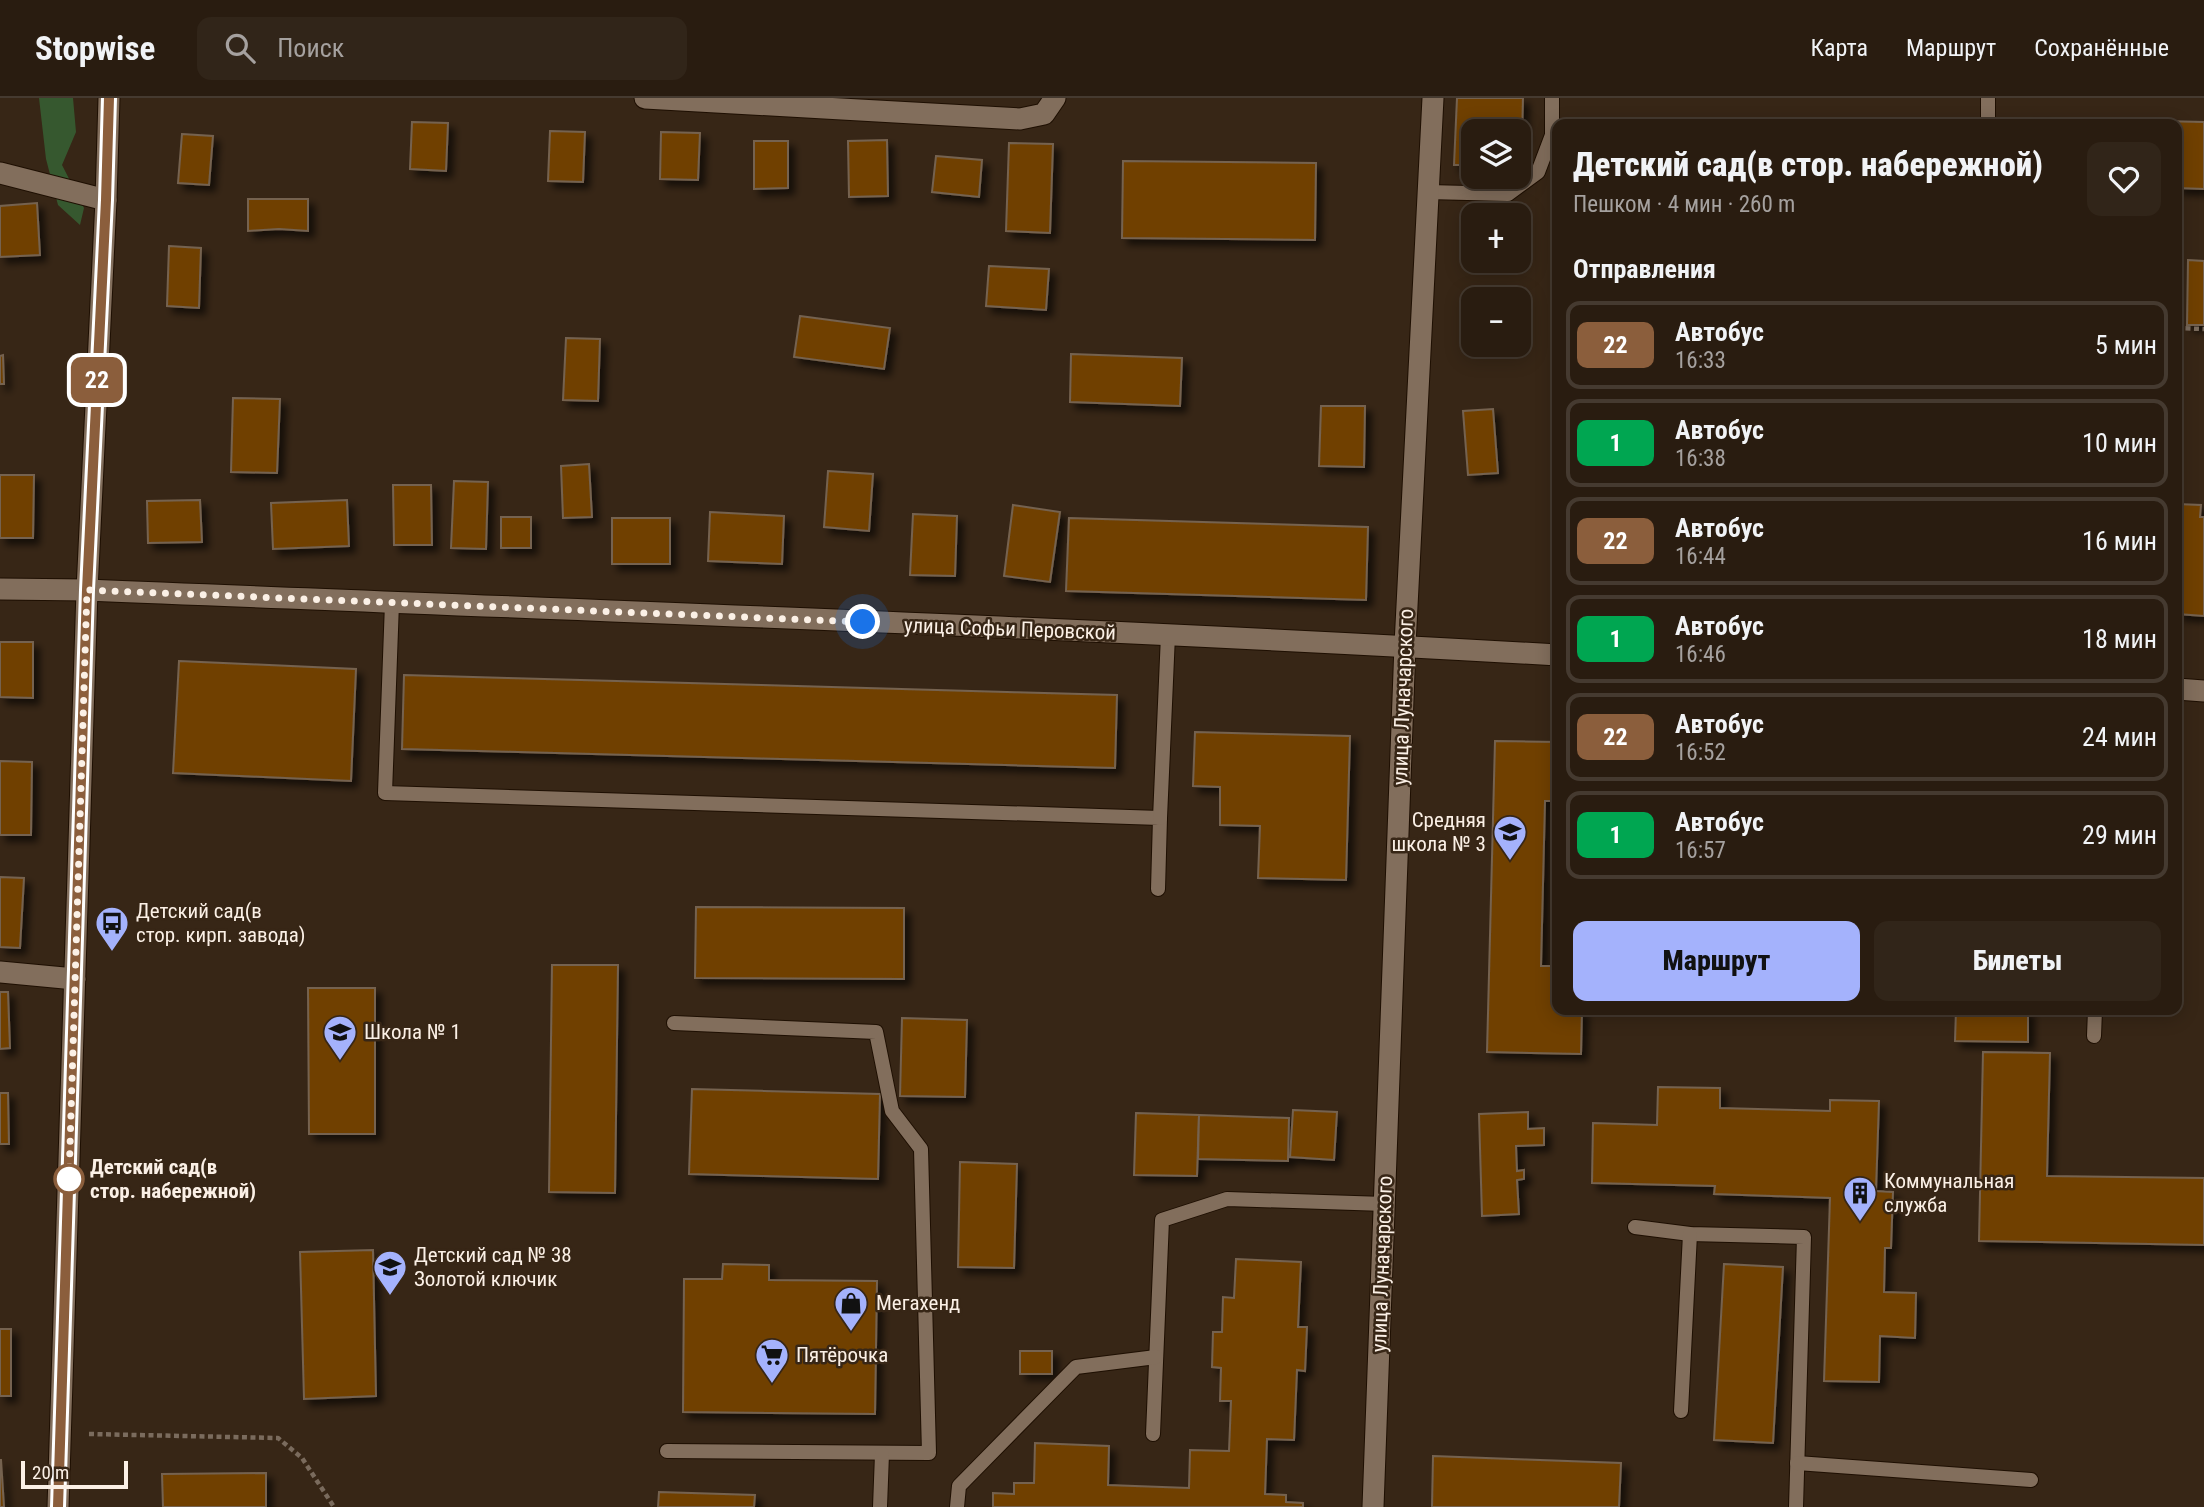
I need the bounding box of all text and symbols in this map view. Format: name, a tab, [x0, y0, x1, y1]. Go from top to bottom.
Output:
search box	[197, 17, 687, 80]
text: Stopwise	[35, 29, 155, 68]
icon: search	[221, 29, 259, 67]
text: Поиск	[277, 33, 344, 63]
text: Карта	[1811, 34, 1868, 62]
text: Маршрут	[1906, 34, 1996, 62]
text: Сохранённые	[2034, 34, 2169, 62]
map controls	[1461, 119, 1531, 357]
button: layers	[1461, 119, 1531, 189]
button: heart	[2087, 142, 2161, 216]
text: Детский сад(в стор. набережной)	[1573, 145, 2043, 184]
text: Пешком · 4 мин · 260 m	[1573, 191, 1795, 218]
button: +	[1461, 203, 1531, 273]
text: Отправления	[1573, 254, 1716, 284]
button: −	[1461, 287, 1531, 357]
text: Автобус	[1675, 317, 1764, 347]
text: 5 мин	[2095, 330, 2157, 360]
text: 22	[1603, 331, 1628, 359]
text: 16:33	[1675, 347, 1726, 374]
line badge: 22	[66, 357, 128, 403]
text: 22	[85, 366, 109, 394]
text: Автобус	[1675, 415, 1764, 445]
text: 10 мин	[2082, 428, 2157, 458]
text: 1	[1609, 429, 1622, 457]
text: 16:38	[1675, 445, 1726, 472]
text: Автобус	[1675, 513, 1764, 543]
text: 16 мин	[2082, 526, 2157, 556]
text: 22	[1603, 527, 1628, 555]
text: 16:44	[1675, 543, 1726, 570]
your location	[845, 604, 880, 639]
street label: улица Луначарского	[1388, 608, 1418, 786]
text: Автобус	[1675, 611, 1764, 641]
street label: улица Софьи Перовской	[904, 613, 1116, 645]
text: 18 мин	[2082, 624, 2157, 654]
text: 1	[1609, 625, 1622, 653]
text: 16:46	[1675, 641, 1726, 668]
text: Автобус	[1675, 709, 1764, 739]
text: 24 мин	[2082, 722, 2157, 752]
text: 22	[1603, 723, 1628, 751]
text: 16:52	[1675, 739, 1726, 766]
text: Автобус	[1675, 807, 1764, 837]
place label: Средняя школа № 3	[1392, 808, 1486, 856]
school or university icon: Средняя школа № 3	[1491, 813, 1529, 862]
text: 29 мин	[2082, 820, 2157, 850]
text: 1	[1609, 821, 1622, 849]
text: 16:57	[1675, 837, 1726, 864]
place label: Детский сад(в стор. кирп. завода)	[136, 899, 305, 947]
bus stop icon: Детский сад(в стор. кирп. завода)	[93, 904, 131, 953]
button: Маршрут	[1573, 921, 1860, 1001]
button: Билеты	[1874, 921, 2161, 1001]
school or university icon: Школа № 1	[321, 1013, 359, 1062]
place label: Школа № 1	[364, 1020, 461, 1044]
place label: Детский сад(в стор. набережной)	[90, 1155, 256, 1203]
marker: Детский сад(в стор. набережной)	[54, 1164, 84, 1194]
place label: Коммунальная служба	[1884, 1169, 2014, 1217]
building icon: Коммунальная служба	[1841, 1174, 1879, 1223]
street label: улица Луначарского	[1367, 1175, 1397, 1353]
place label: Детский сад № 38 Золотой ключик	[414, 1243, 572, 1291]
school or university icon: Детский сад № 38 Золотой ключик	[371, 1248, 409, 1297]
shop icon: Мегахенд	[832, 1284, 870, 1333]
place label: Мегахенд	[876, 1291, 960, 1315]
supermarket icon: Пятёрочка	[753, 1336, 791, 1385]
place label: Пятёрочка	[796, 1343, 888, 1367]
scale bar	[21, 1458, 128, 1490]
text: 20 m	[32, 1461, 69, 1484]

